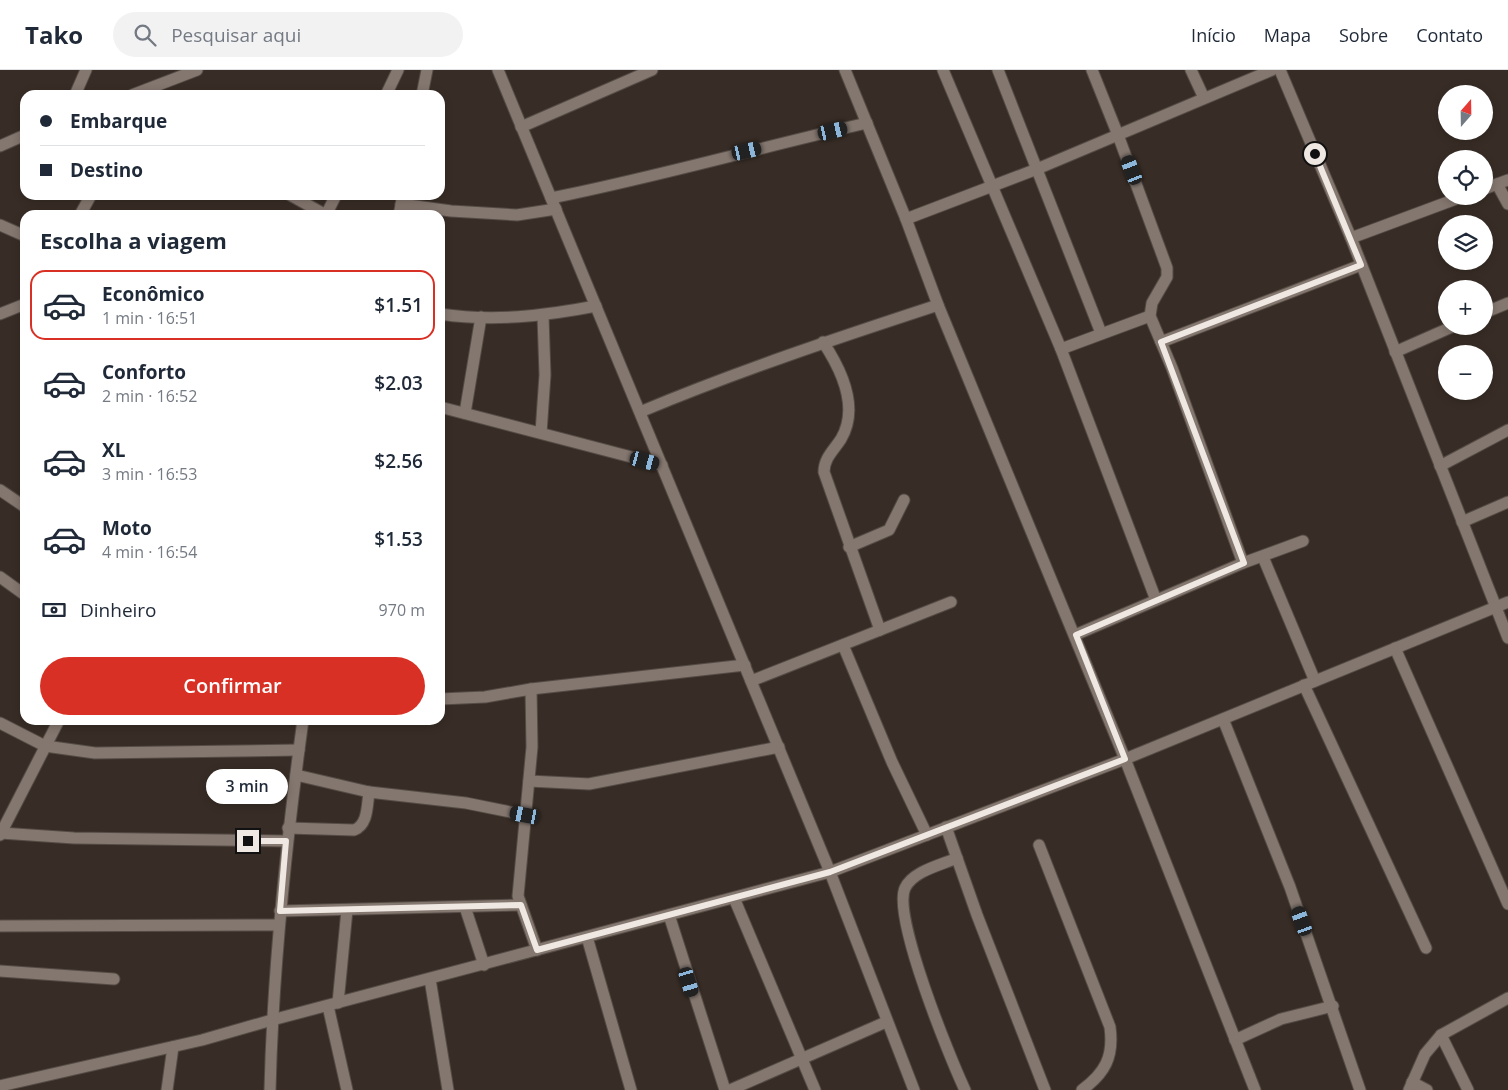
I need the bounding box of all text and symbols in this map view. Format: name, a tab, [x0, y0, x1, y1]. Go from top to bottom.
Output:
search box	[113, 12, 463, 57]
text: Tako	[25, 18, 83, 51]
icon: search	[131, 21, 159, 49]
text: Pesquisar aqui	[171, 22, 301, 48]
text: Início	[1191, 23, 1236, 47]
text: Mapa	[1264, 23, 1311, 47]
text: Sobre	[1339, 23, 1388, 47]
text: Contato	[1416, 23, 1483, 47]
north arrow	[1438, 85, 1492, 140]
map controls	[1438, 85, 1493, 400]
text: Embarque	[70, 108, 167, 134]
car	[816, 120, 849, 142]
car	[730, 140, 763, 162]
route start	[1304, 143, 1326, 165]
button: locate	[1438, 150, 1493, 205]
car	[1119, 153, 1144, 187]
text: Destino	[70, 157, 143, 183]
button: layers	[1438, 215, 1493, 270]
text: Escolha a viagem	[40, 225, 227, 255]
button: +	[1438, 280, 1493, 335]
text: Econômico	[102, 281, 204, 307]
icon: car	[42, 283, 87, 328]
text: $1.51	[374, 292, 423, 318]
text: 1 min · 16:51	[102, 307, 197, 329]
button: −	[1438, 345, 1493, 400]
text: Conforto	[102, 359, 186, 385]
icon: car	[42, 361, 87, 406]
text: $2.03	[374, 370, 423, 396]
text: 2 min · 16:52	[102, 385, 197, 407]
text: XL	[102, 437, 125, 463]
icon: car	[42, 439, 87, 484]
text: $2.56	[374, 448, 423, 474]
car	[628, 450, 661, 472]
text: 3 min · 16:53	[102, 463, 197, 485]
text: Moto	[102, 515, 152, 541]
icon: car	[42, 517, 87, 562]
text: $1.53	[374, 526, 423, 552]
text: 4 min · 16:54	[102, 541, 197, 563]
icon: cash	[40, 596, 68, 624]
text: Dinheiro	[80, 597, 157, 623]
text: 970 m	[379, 599, 425, 621]
button: Confirmar	[40, 657, 425, 715]
callout: 3 min	[207, 768, 289, 804]
text: 3 min	[225, 775, 269, 797]
car	[508, 805, 541, 825]
route end	[237, 830, 259, 852]
car	[1289, 904, 1314, 938]
car	[677, 965, 700, 999]

